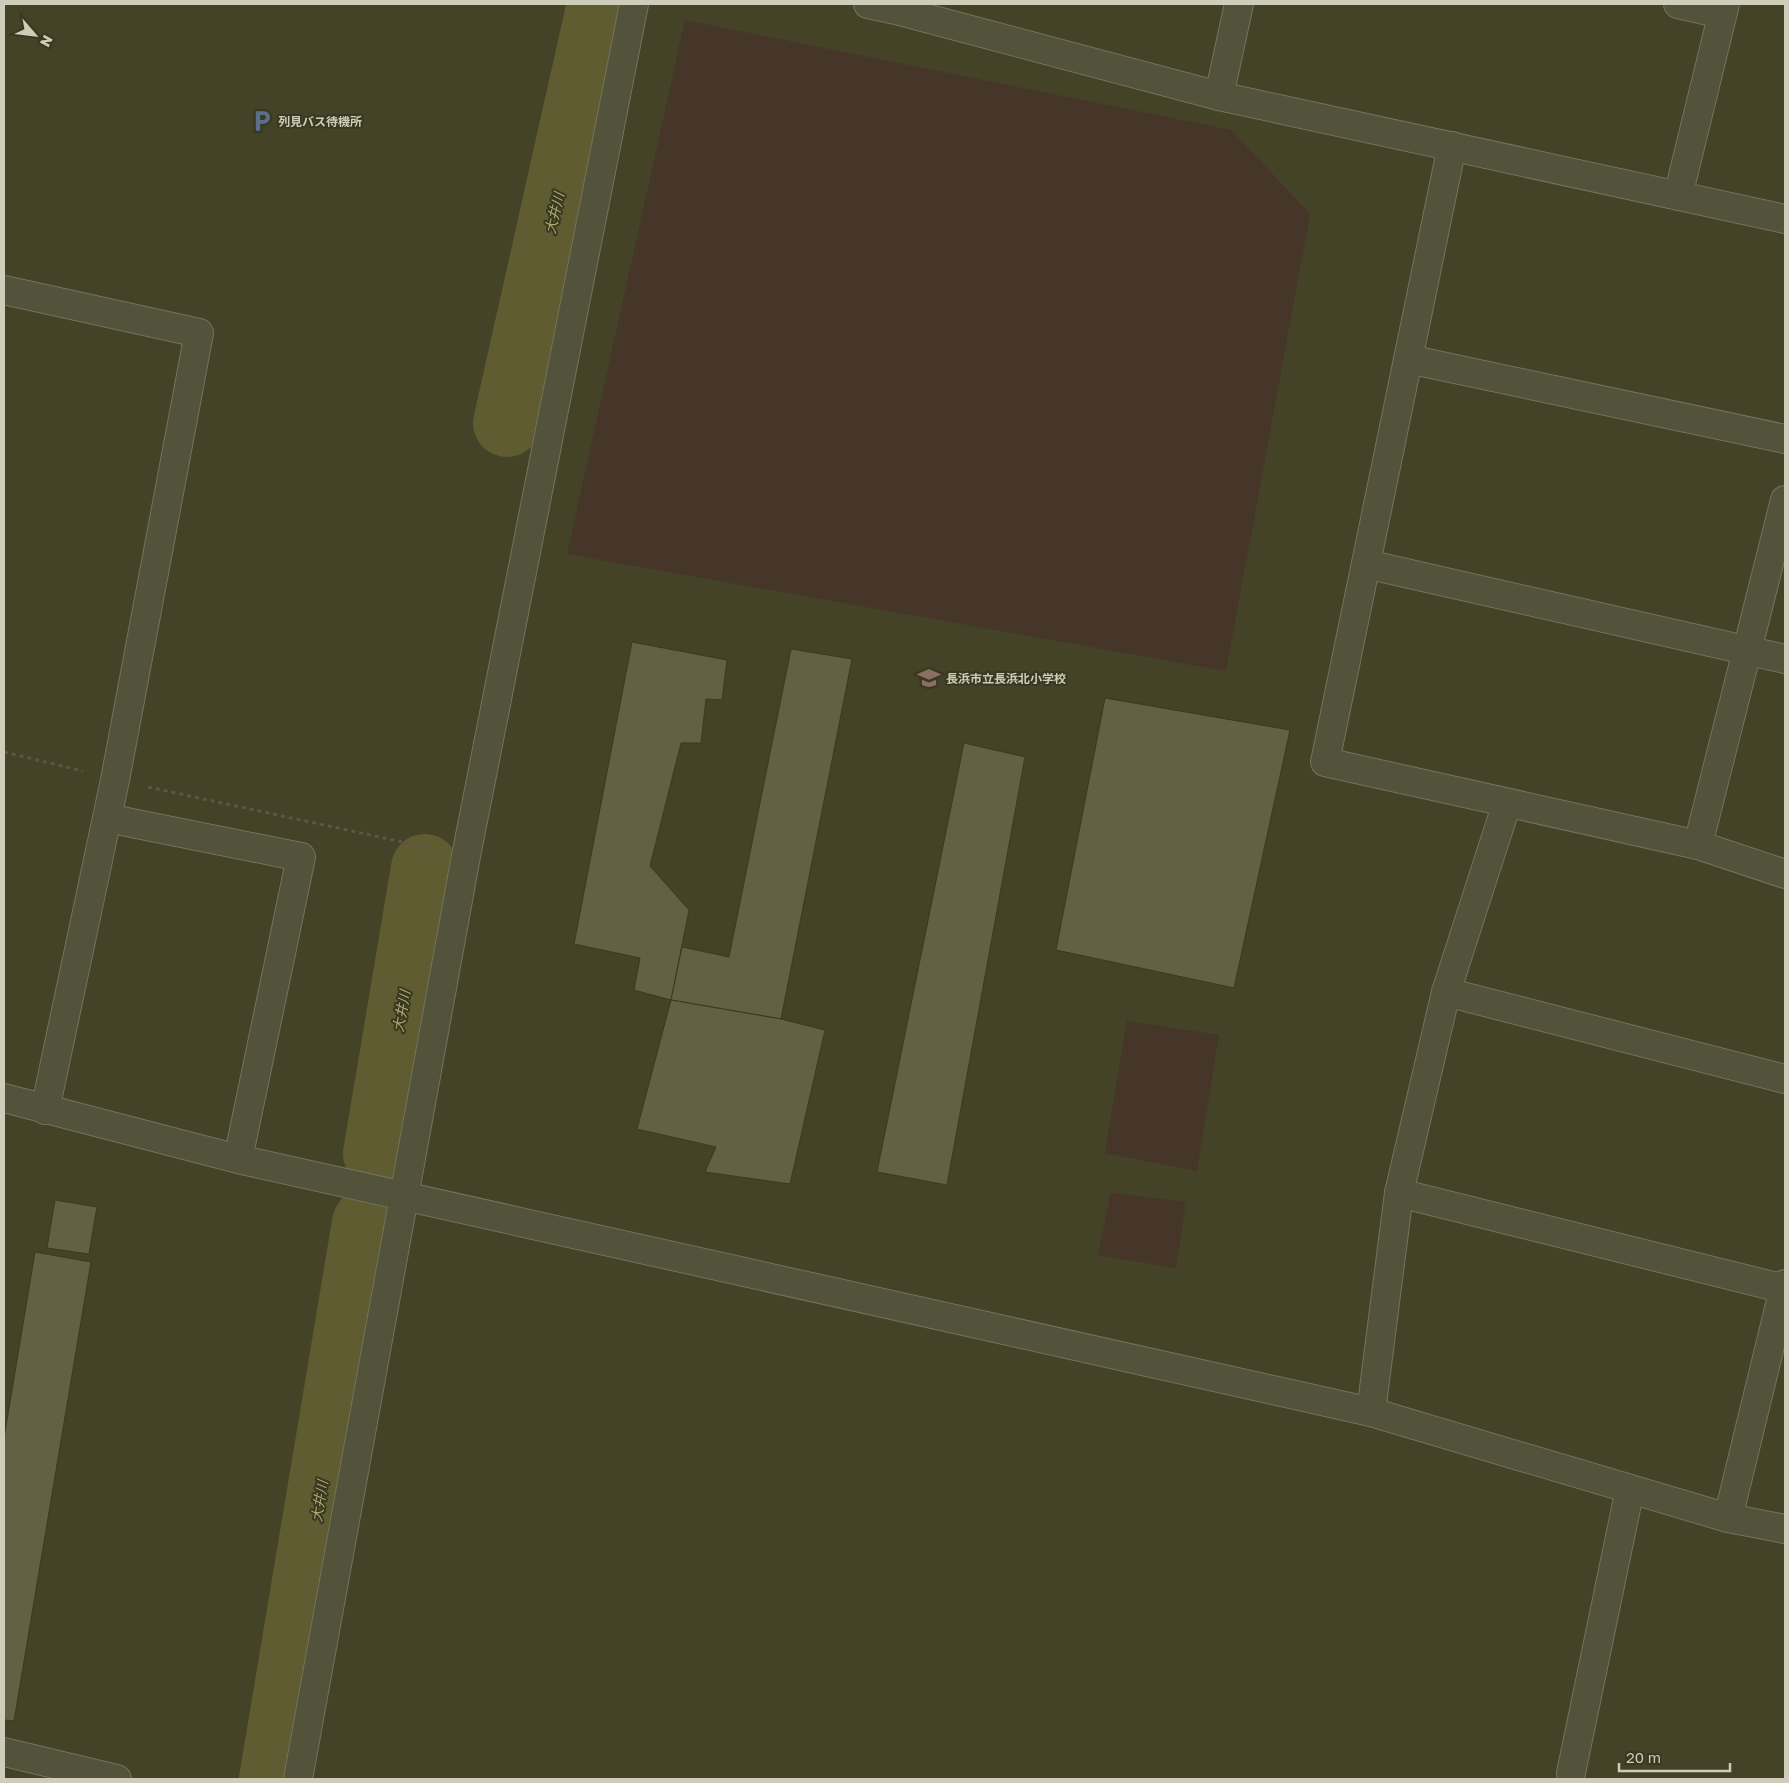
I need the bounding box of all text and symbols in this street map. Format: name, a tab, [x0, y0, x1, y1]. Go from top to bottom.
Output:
north arrow	[10, 10, 60, 60]
text: N	[37, 33, 57, 50]
parking icon: 列見バス待機所	[249, 108, 275, 134]
place label: 列見バス待機所	[278, 114, 362, 129]
water label: 大井川	[541, 189, 567, 235]
school or university icon: 長浜市立長浜北小学校	[916, 665, 942, 691]
place label: 長浜市立長浜北小学校	[946, 671, 1066, 686]
water label: 大井川	[389, 987, 413, 1033]
water label: 大井川	[307, 1477, 331, 1523]
scale bar	[1619, 1740, 1730, 1772]
text: 20 m	[1626, 1748, 1661, 1766]

